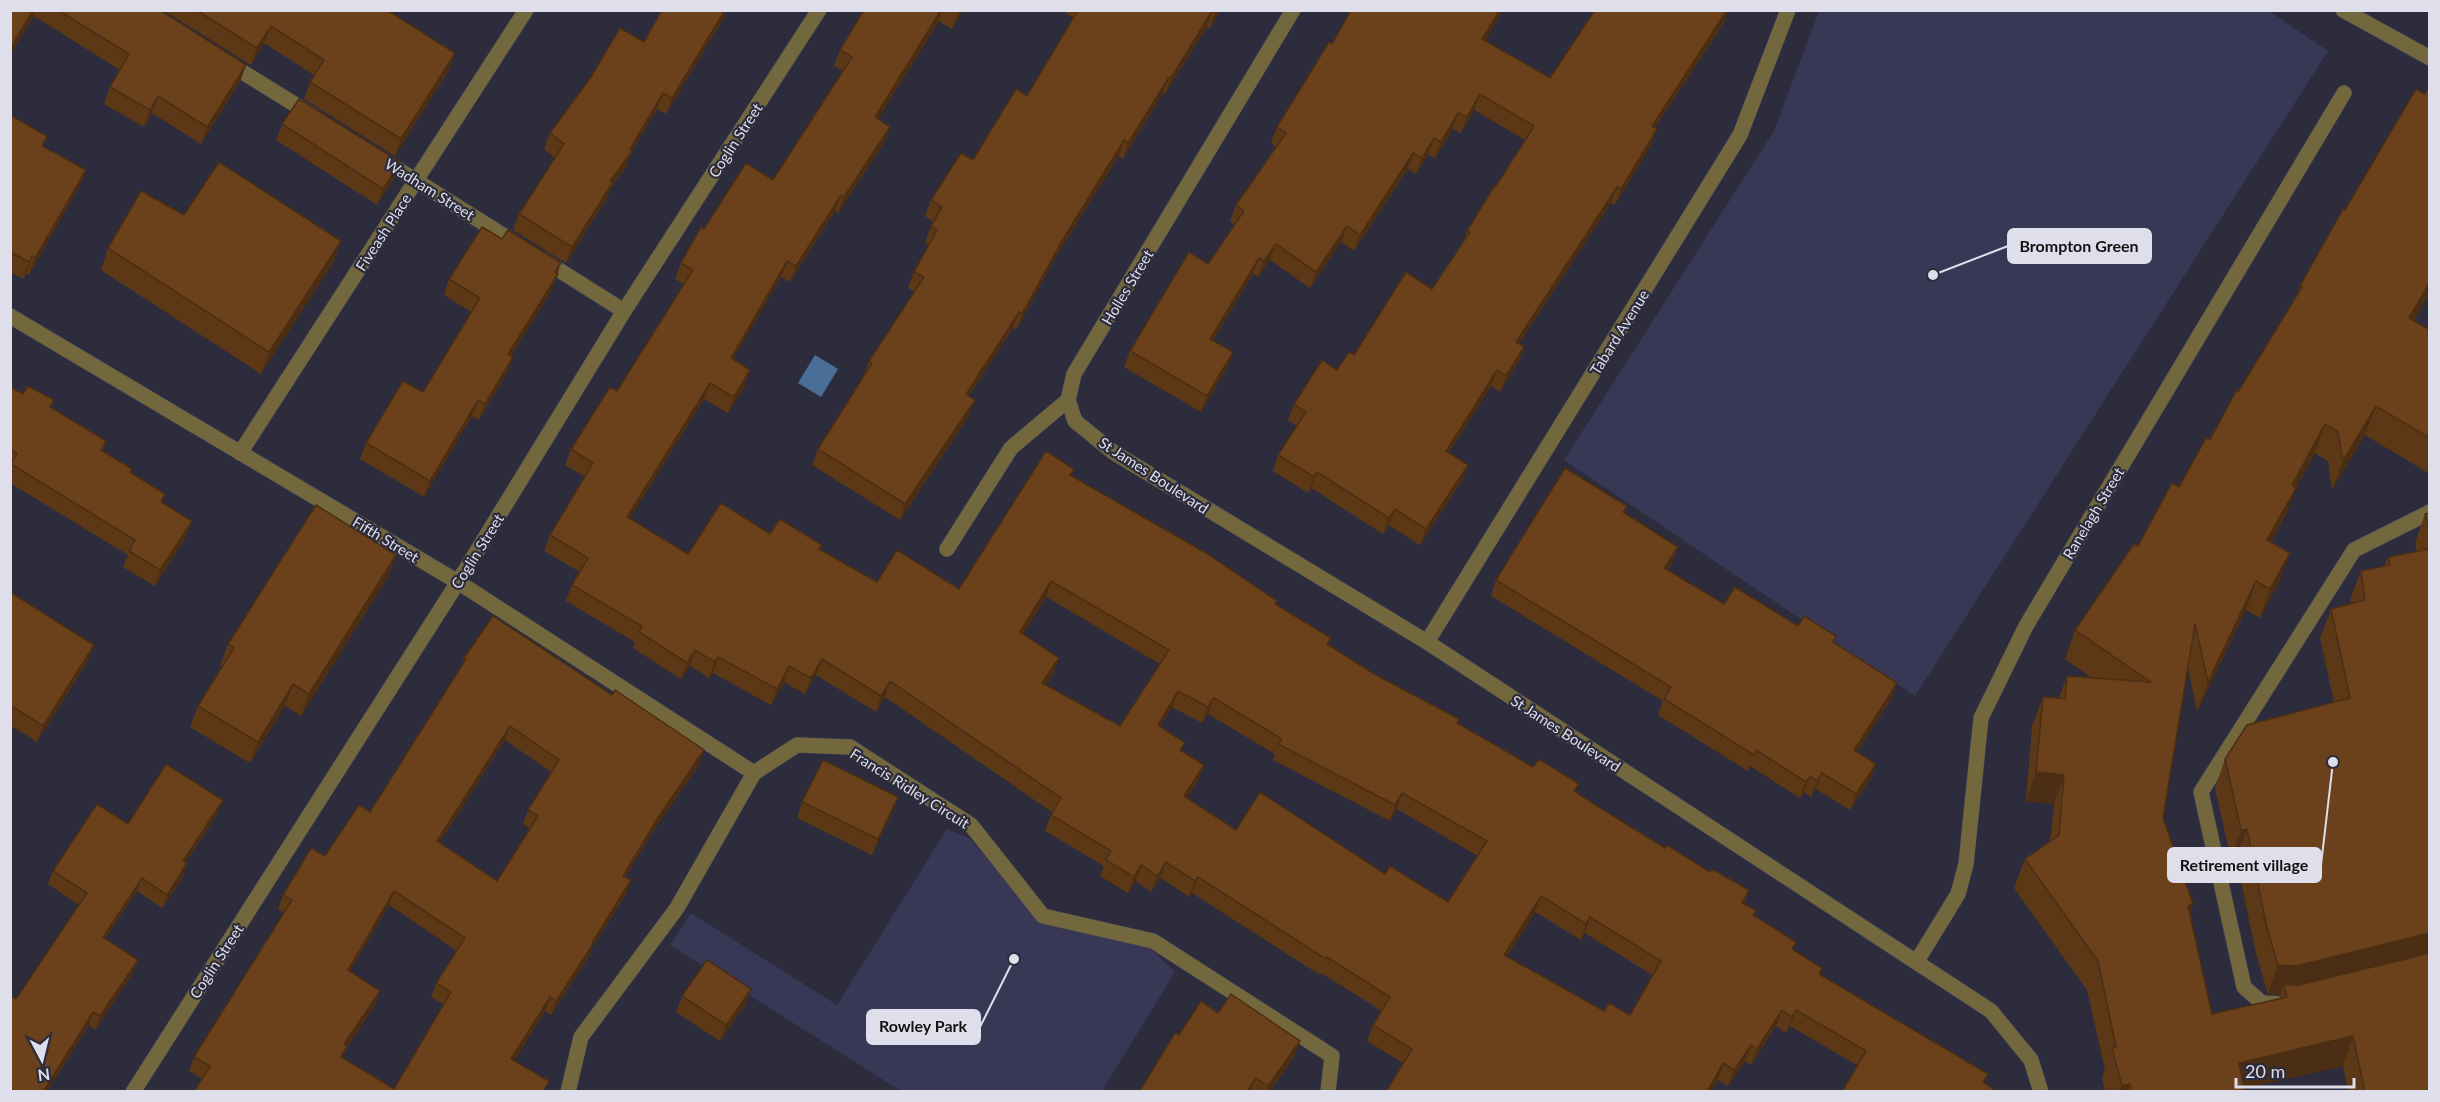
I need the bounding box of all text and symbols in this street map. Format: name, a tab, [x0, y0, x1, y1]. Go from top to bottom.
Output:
street label: Coglin Street	[704, 99, 766, 181]
street label: Wadham Street	[382, 154, 479, 224]
street label: Fiveash Place	[351, 190, 415, 274]
callout: Brompton Green	[2008, 229, 2151, 263]
text: Brompton Green	[2019, 236, 2139, 255]
street label: Holles Street	[1098, 246, 1157, 328]
street label: Tabard Avenue	[1586, 286, 1652, 378]
street label: St James Boulevard	[1096, 433, 1212, 517]
street label: Ranelagh Street	[2059, 463, 2128, 562]
street label: Coglin Street	[447, 510, 507, 592]
street label: Fifth Street	[350, 512, 423, 566]
street label: St James Boulevard	[1508, 691, 1624, 775]
street label: Francis Ridley Circuit	[847, 744, 973, 832]
callout: Retirement village	[2168, 848, 2321, 882]
text: Retirement village	[2180, 855, 2309, 874]
street label: Coglin Street	[185, 920, 247, 1002]
callout: Rowley Park	[867, 1010, 980, 1044]
text: Rowley Park	[879, 1016, 968, 1035]
north arrow	[12, 1030, 72, 1090]
scale bar	[2236, 1051, 2354, 1089]
text: 20 m	[2245, 1060, 2285, 1082]
text: N	[37, 1065, 51, 1086]

